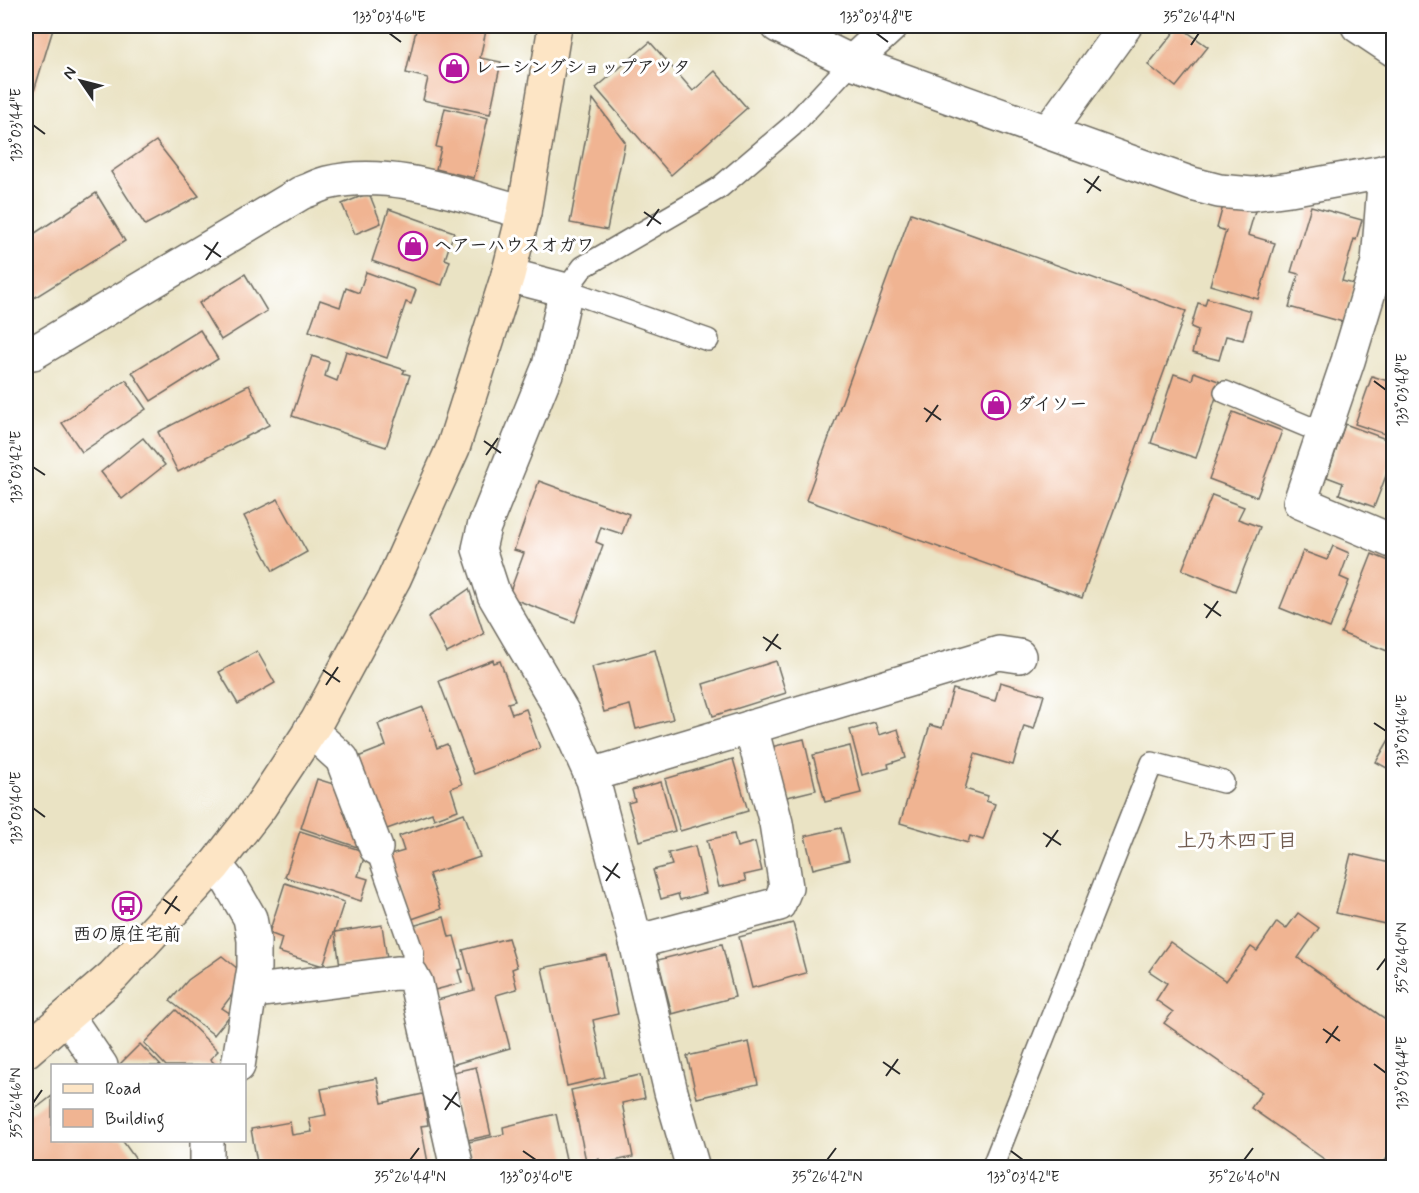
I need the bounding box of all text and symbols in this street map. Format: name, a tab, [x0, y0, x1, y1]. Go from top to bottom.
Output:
text: 133°03'46"E	[352, 8, 426, 28]
text: 133°03'48"E	[839, 8, 913, 28]
text: 35°26'44"N	[1163, 8, 1235, 28]
north arrow	[51, 51, 111, 111]
shop icon: レーシングショップアツタ	[438, 52, 470, 84]
place label: レーシングショップアツタ	[475, 56, 691, 80]
text: N	[58, 63, 82, 84]
text: 133°03'44"E	[7, 88, 27, 162]
shop icon: ヘアーハウスオガワ	[397, 230, 429, 262]
place label: ヘアーハウスオガワ	[434, 234, 594, 258]
text: 133°03'48"E	[1393, 353, 1413, 427]
shop icon: ダイソー	[980, 389, 1012, 421]
place label: ダイソー	[1017, 393, 1087, 417]
text: 133°03'42"E	[7, 430, 27, 504]
text: 133°03'46"E	[1393, 694, 1413, 768]
text: 133°03'40"E	[7, 771, 27, 845]
district label: 上乃木四丁目	[1177, 828, 1297, 855]
bus stop icon: 西の原住宅前	[111, 890, 143, 922]
text: 35°26'40"N	[1393, 922, 1413, 994]
place label: 西の原住宅前	[73, 923, 181, 947]
text: 133°03'44"E	[1393, 1036, 1413, 1110]
legend	[51, 1064, 246, 1142]
text: 35°26'46"N	[7, 1067, 27, 1139]
text: Road	[105, 1077, 141, 1101]
text: Building	[105, 1107, 165, 1133]
text: 35°26'44"N	[374, 1168, 446, 1188]
text: 133°03'40"E	[499, 1168, 573, 1188]
text: 35°26'42"N	[792, 1168, 862, 1188]
text: 133°03'42"E	[986, 1168, 1060, 1188]
text: 35°26'40"N	[1208, 1168, 1280, 1188]

